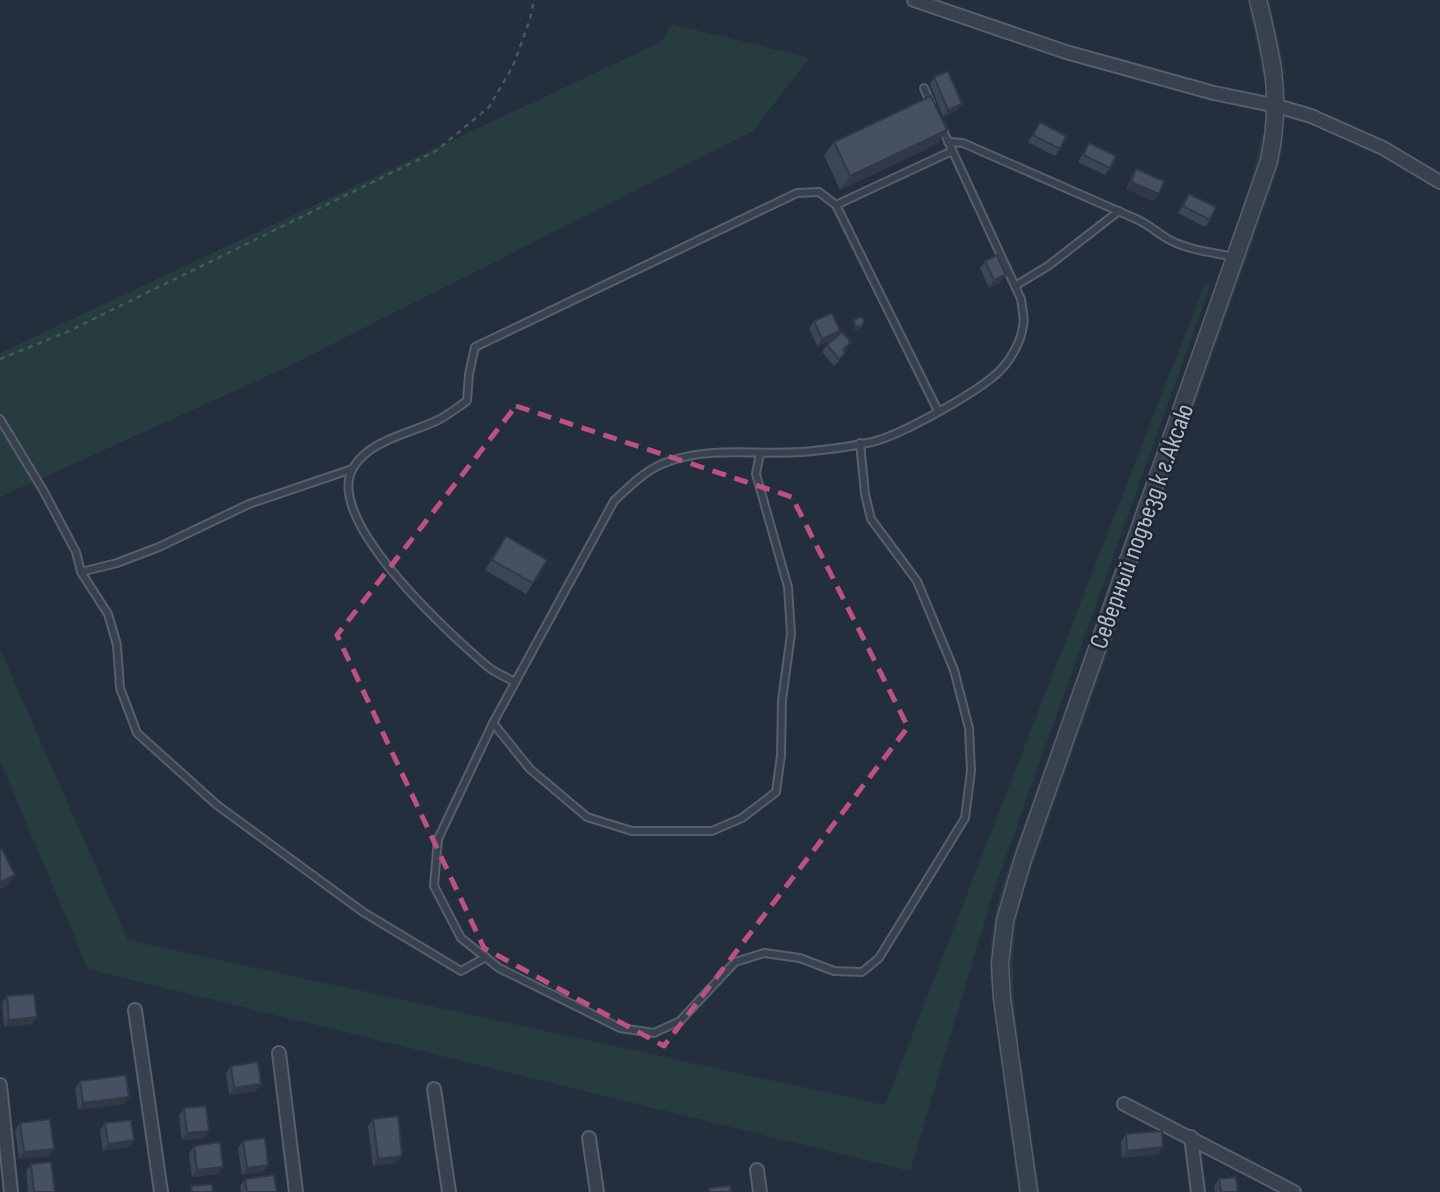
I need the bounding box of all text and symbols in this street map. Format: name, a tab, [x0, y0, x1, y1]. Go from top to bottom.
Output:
street label: Северный подъезд к г.Аксаю	[1084, 400, 1201, 653]

